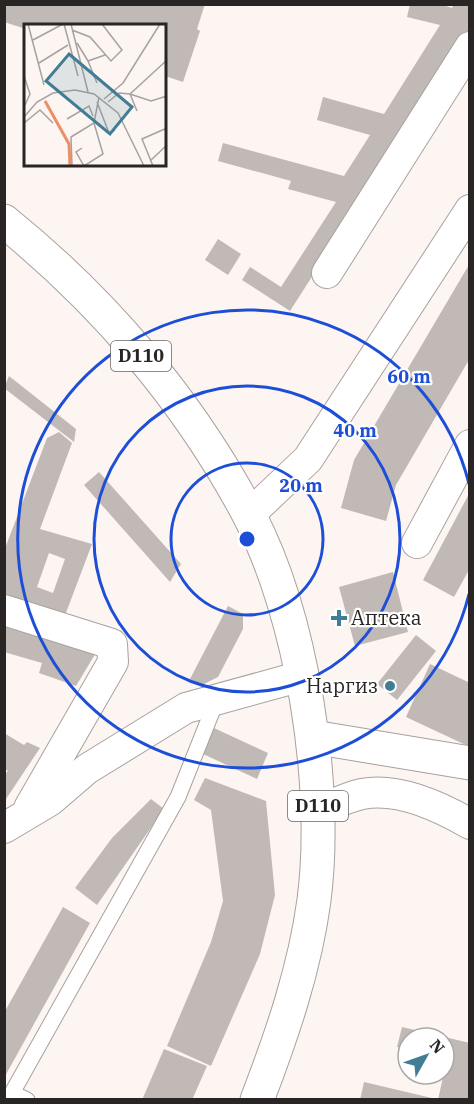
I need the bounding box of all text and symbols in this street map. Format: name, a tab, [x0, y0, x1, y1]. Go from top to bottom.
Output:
inset map	[24, 24, 166, 166]
road number: D110	[111, 341, 171, 371]
text: 60 m	[387, 365, 431, 388]
text: 40 m	[333, 419, 377, 442]
text: 20 m	[279, 474, 323, 497]
centre of rings	[237, 529, 257, 549]
place label: Аптека	[351, 604, 422, 631]
marker: Аптека	[332, 611, 346, 625]
place label: Наргиз	[306, 672, 378, 699]
marker: Наргиз	[383, 679, 397, 693]
road number: D110	[288, 791, 348, 821]
north arrow	[396, 1026, 456, 1086]
text: N	[426, 1035, 449, 1058]

